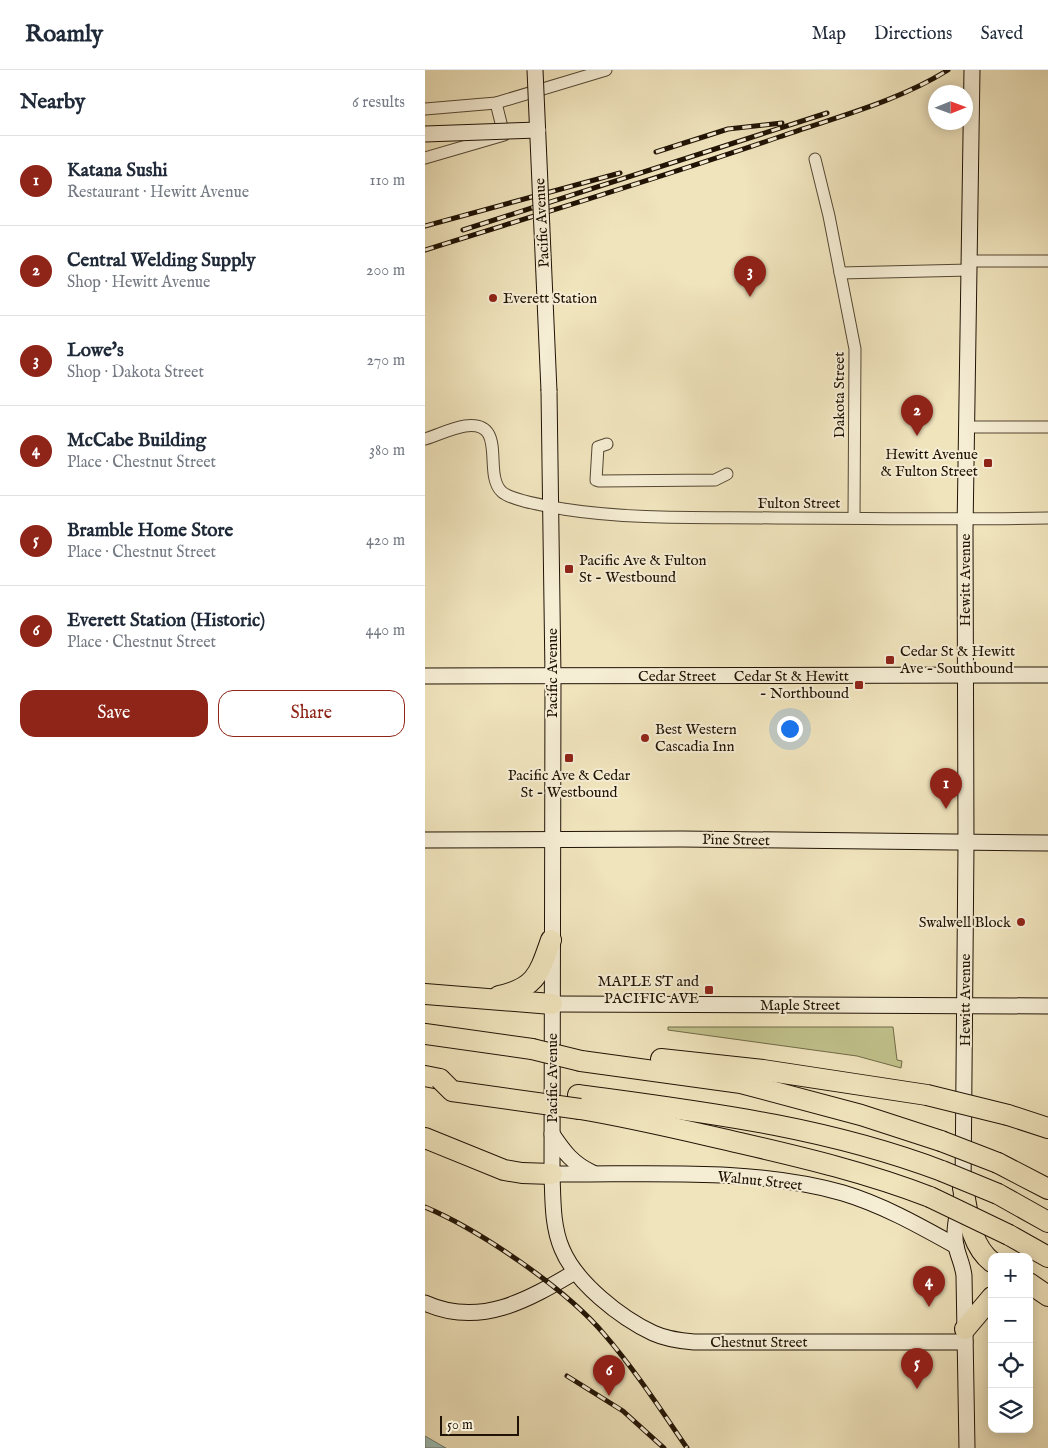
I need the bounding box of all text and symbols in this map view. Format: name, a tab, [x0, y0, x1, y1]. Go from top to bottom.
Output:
text: Roamly	[25, 19, 103, 50]
text: Map	[812, 23, 846, 46]
text: Directions	[874, 23, 952, 46]
text: Saved	[980, 23, 1023, 46]
north arrow	[928, 85, 973, 130]
text: Nearby	[20, 89, 85, 116]
text: 6 results	[352, 93, 405, 113]
text: Katana Sushi	[67, 159, 168, 183]
text: 1	[33, 171, 39, 191]
text: 110 m	[369, 171, 405, 191]
street label: Pacific Avenue	[530, 178, 554, 268]
text: Restaurant · Hewitt Avenue	[67, 183, 249, 203]
text: Central Welding Supply	[67, 249, 256, 273]
pin: 3	[734, 256, 766, 297]
text: 2	[32, 261, 40, 281]
text: 200 m	[366, 261, 405, 281]
text: Shop · Hewitt Avenue	[67, 273, 210, 293]
place label: Everett Station	[503, 289, 597, 308]
marker: Everett Station	[487, 292, 499, 304]
text: Lowe's	[67, 339, 124, 363]
text: 3	[33, 351, 39, 371]
text: 270 m	[366, 351, 405, 371]
street label: Dakota Street	[830, 352, 849, 438]
text: Shop · Dakota Street	[67, 363, 204, 383]
pin: 2	[901, 395, 933, 436]
text: McCabe Building	[67, 429, 206, 453]
text: 4	[32, 441, 40, 461]
text: 380 m	[369, 441, 405, 461]
place label: Hewitt Avenue & Fulton Street	[880, 445, 978, 481]
text: Place · Chestnut Street	[67, 453, 216, 473]
marker: Hewitt Avenue & Fulton Street	[982, 457, 994, 469]
street label: Fulton Street	[758, 494, 841, 513]
text: Bramble Home Store	[67, 519, 233, 543]
text: 5	[33, 531, 39, 551]
text: 420 m	[366, 531, 405, 551]
street label: Hewitt Avenue	[956, 533, 975, 626]
text: Place · Chestnut Street	[67, 543, 216, 563]
place label: Pacific Ave & Fulton St - Westbound	[579, 551, 707, 587]
marker: Pacific Ave & Fulton St - Westbound	[563, 563, 575, 575]
text: Everett Station (Historic)	[67, 609, 265, 633]
text: 6	[33, 621, 39, 641]
text: 440 m	[366, 621, 405, 641]
street label: Pacific Avenue	[543, 628, 562, 718]
text: Place · Chestnut Street	[67, 633, 216, 653]
place label: Cedar St & Hewitt Ave - Southbound	[899, 642, 1015, 678]
marker: Cedar St & Hewitt Ave - Southbound	[884, 654, 896, 666]
street label: Cedar Street	[638, 667, 716, 686]
place label: Cedar St & Hewitt - Northbound	[734, 667, 850, 703]
marker: Cedar St & Hewitt - Northbound	[853, 679, 865, 691]
button: Save	[20, 690, 208, 737]
button: Share	[218, 690, 405, 737]
your location	[777, 716, 803, 742]
place label: Best Western Cascadia Inn	[655, 720, 737, 756]
marker: Best Western Cascadia Inn	[639, 732, 651, 744]
marker: Pacific Ave & Cedar St - Westbound	[563, 752, 575, 764]
place label: Pacific Ave & Cedar St - Westbound	[508, 766, 631, 802]
pin: 1	[930, 768, 962, 809]
street label: Pine Street	[702, 830, 770, 850]
place label: Swalwell Block	[919, 913, 1012, 932]
marker: Swalwell Block	[1015, 916, 1027, 928]
street label: Hewitt Avenue	[956, 953, 975, 1046]
place label: MAPLE ST and PACIFIC AVE	[597, 972, 700, 1008]
marker: MAPLE ST and PACIFIC AVE	[703, 984, 715, 996]
street label: Maple Street	[760, 996, 840, 1015]
street label: Pacific Avenue	[543, 1033, 562, 1123]
street label: Walnut Street	[717, 1167, 803, 1195]
map controls	[988, 1253, 1033, 1433]
button: +	[988, 1253, 1033, 1298]
pin: 4	[913, 1266, 945, 1307]
button: −	[988, 1298, 1033, 1343]
street label: Chestnut Street	[710, 1333, 808, 1352]
button: locate	[988, 1343, 1033, 1388]
pin: 5	[901, 1348, 933, 1389]
pin: 6	[593, 1355, 625, 1396]
button: layers	[988, 1388, 1033, 1433]
scale bar	[440, 1413, 519, 1436]
text: 50 m	[447, 1416, 473, 1434]

